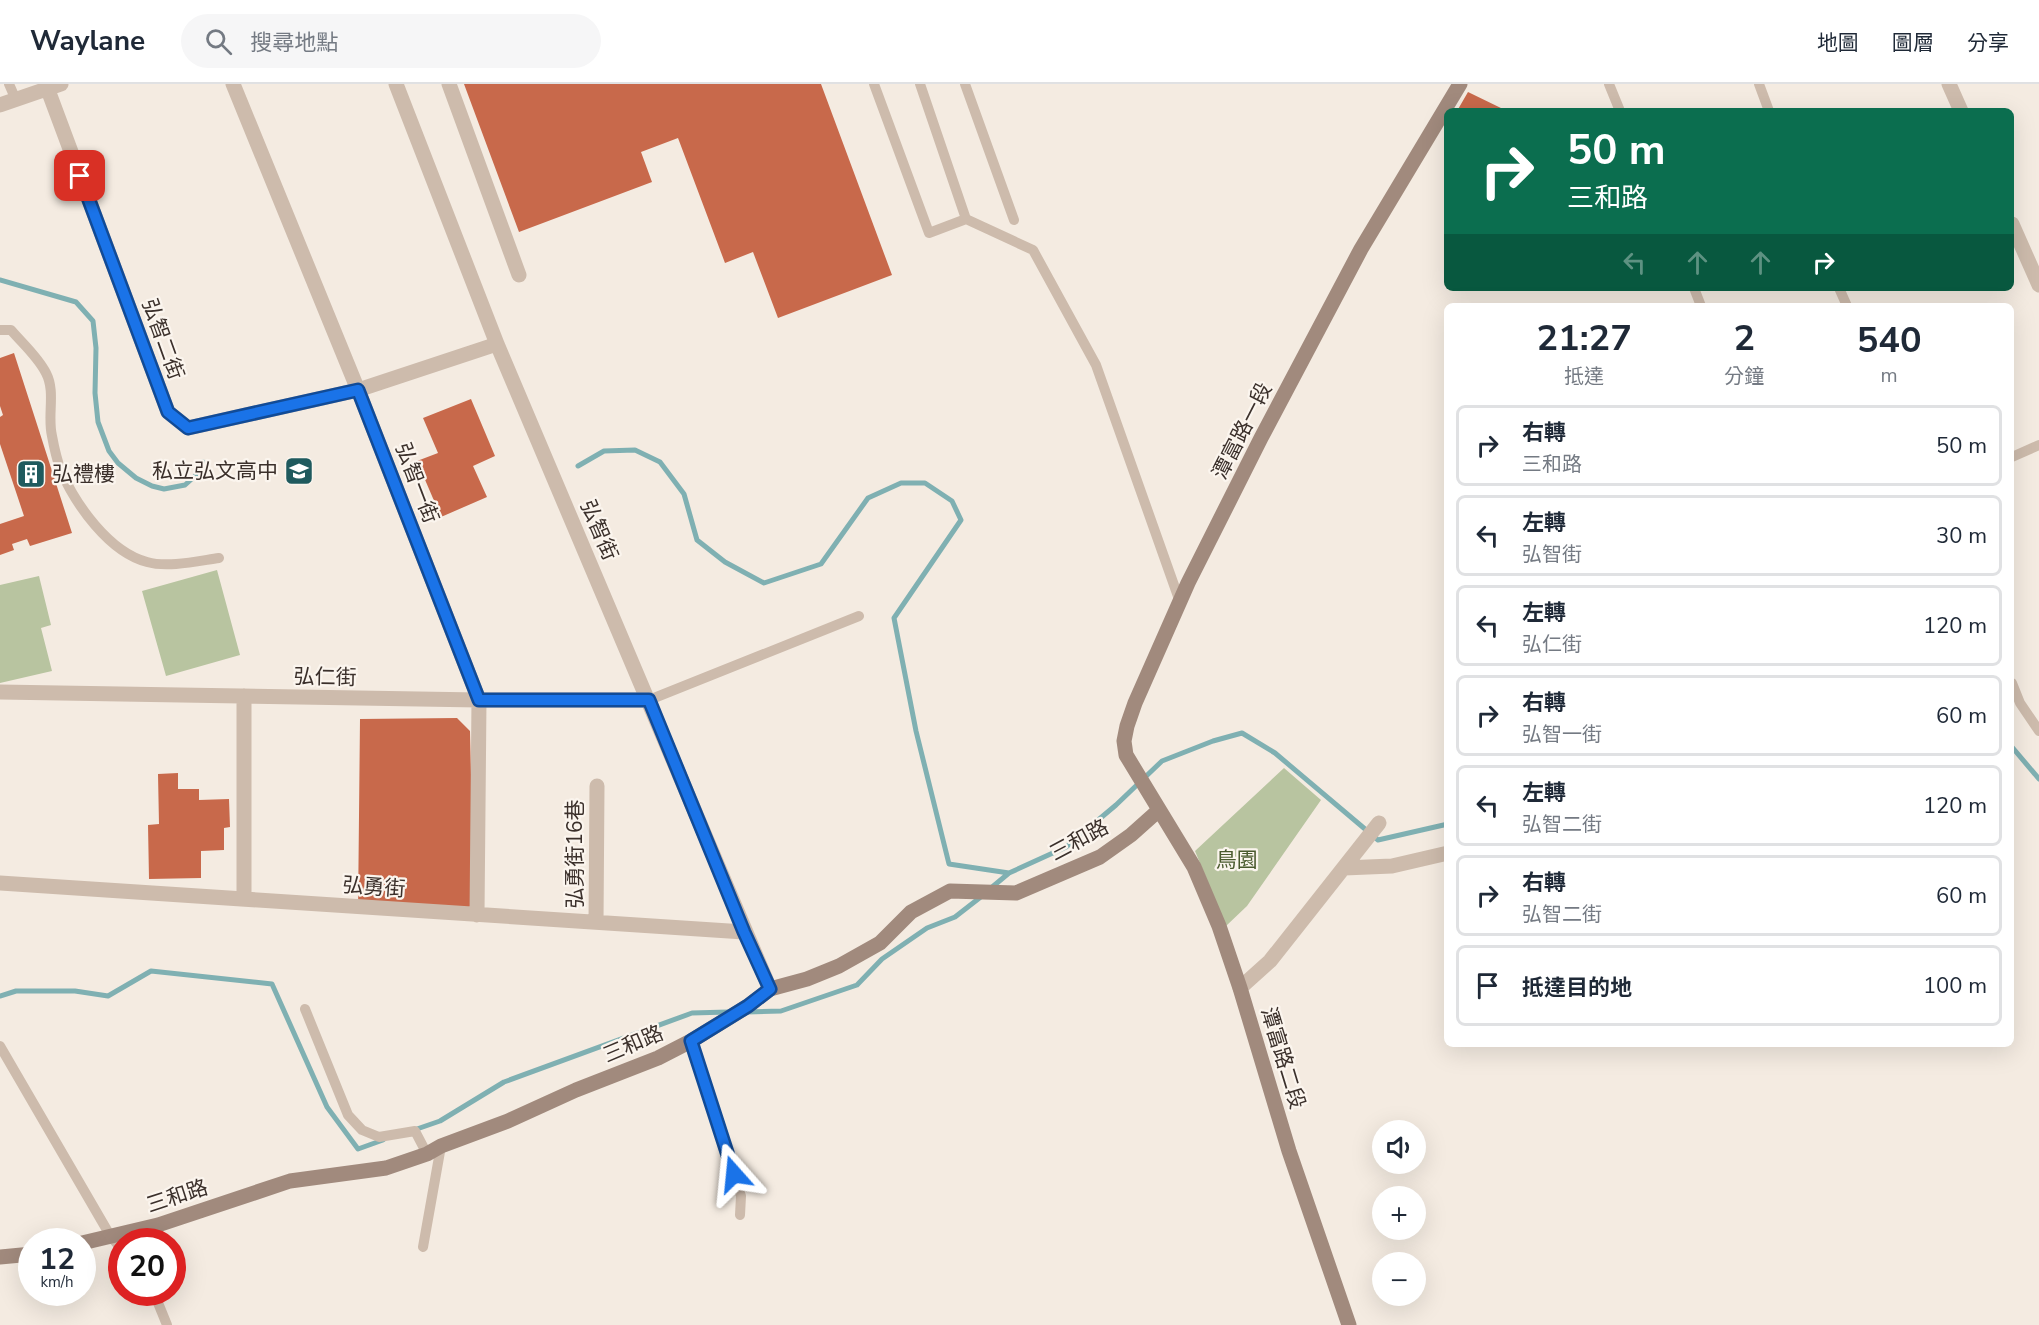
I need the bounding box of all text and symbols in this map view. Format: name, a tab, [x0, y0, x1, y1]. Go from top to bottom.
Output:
search box	[181, 14, 601, 68]
text: Waylane	[30, 22, 145, 60]
icon: search	[202, 25, 235, 58]
text: 搜尋地點	[250, 28, 338, 58]
text: 地圖	[1817, 29, 1859, 57]
text: 圖層	[1892, 29, 1934, 57]
text: 分享	[1967, 29, 2009, 57]
text: 50 m	[1567, 122, 1666, 179]
icon: right	[1468, 132, 1546, 210]
pin	[54, 150, 105, 201]
icon: arrive	[63, 159, 96, 192]
text: 三和路	[1567, 180, 1648, 217]
icon: left	[1618, 246, 1651, 279]
icon: ahead	[1681, 246, 1714, 279]
icon: ahead	[1744, 246, 1777, 279]
icon: right	[1807, 246, 1840, 279]
street label: 弘智二街	[135, 295, 191, 383]
text: 21:27	[1536, 314, 1632, 363]
text: 2	[1733, 314, 1755, 363]
text: 540	[1857, 316, 1922, 365]
text: m	[1881, 362, 1898, 389]
text: 抵達	[1564, 363, 1604, 390]
text: 分鐘	[1724, 363, 1764, 390]
street label: 潭富路一段	[1206, 378, 1278, 484]
text: 右轉	[1522, 418, 1566, 448]
icon: right	[1471, 429, 1504, 462]
text: 50 m	[1936, 431, 1987, 461]
street label: 弘智一街	[389, 439, 445, 527]
text: 三和路	[1522, 451, 1582, 478]
school or university icon: 私立弘文高中	[283, 455, 315, 487]
place label: 私立弘文高中	[152, 457, 278, 485]
building icon: 弘禮樓	[15, 458, 47, 490]
place label: 弘禮樓	[52, 460, 115, 488]
street label: 弘智街	[574, 496, 624, 564]
text: 左轉	[1522, 508, 1566, 538]
icon: left	[1471, 519, 1504, 552]
text: 30 m	[1936, 521, 1987, 551]
text: 弘智街	[1522, 541, 1582, 568]
text: 左轉	[1522, 598, 1566, 628]
icon: left	[1471, 609, 1504, 642]
text: 120 m	[1923, 611, 1987, 641]
text: 弘仁街	[1522, 631, 1582, 658]
street label: 弘仁街	[293, 662, 357, 692]
text: 右轉	[1522, 688, 1566, 718]
icon: right	[1471, 699, 1504, 732]
text: 60 m	[1936, 701, 1987, 731]
text: 弘智一街	[1522, 721, 1602, 748]
text: 左轉	[1522, 778, 1566, 808]
icon: left	[1471, 789, 1504, 822]
text: 120 m	[1923, 791, 1987, 821]
street label: 弘勇街16巷	[561, 799, 589, 909]
text: 弘智二街	[1522, 811, 1602, 838]
street label: 三和路	[1045, 813, 1113, 867]
park label: 鳥園	[1216, 846, 1258, 874]
text: 右轉	[1522, 868, 1566, 898]
street label: 弘勇街	[342, 871, 406, 903]
icon: right	[1471, 879, 1504, 912]
text: 60 m	[1936, 881, 1987, 911]
text: 弘智二街	[1522, 901, 1602, 928]
icon: arrive	[1471, 969, 1504, 1002]
text: 100 m	[1923, 971, 1987, 1001]
text: 抵達目的地	[1522, 973, 1632, 1003]
street label: 潭富路二段	[1254, 1004, 1312, 1112]
street label: 三和路	[599, 1019, 667, 1069]
map controls	[1372, 1120, 1426, 1306]
button: sound	[1372, 1120, 1426, 1174]
position arrow	[702, 1142, 766, 1206]
street label: 三和路	[143, 1173, 211, 1219]
button: +	[1372, 1186, 1426, 1240]
speed limit sign: 20	[108, 1228, 186, 1306]
text: 12	[39, 1239, 75, 1280]
button: −	[1372, 1252, 1426, 1306]
text: km/h	[40, 1272, 74, 1292]

